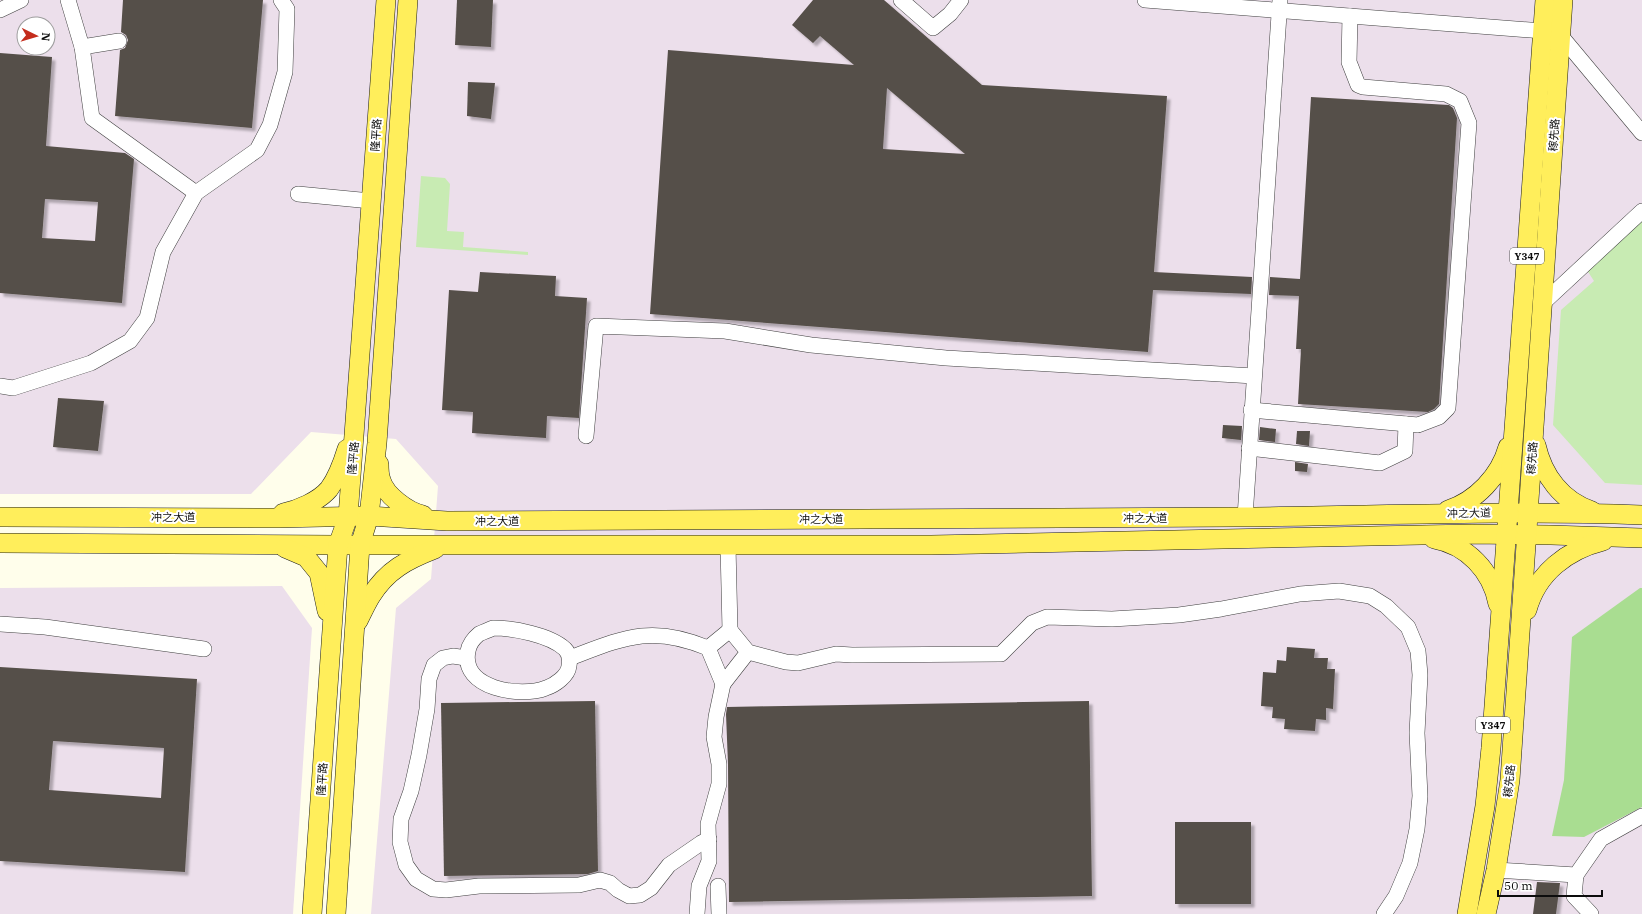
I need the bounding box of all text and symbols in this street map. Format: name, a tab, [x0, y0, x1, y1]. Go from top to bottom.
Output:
north arrow	[16, 16, 56, 56]
text: N	[39, 32, 53, 42]
street label: 隆平路	[368, 118, 384, 152]
street label: 稼先路	[1546, 118, 1562, 152]
road number: Y347	[1510, 248, 1544, 264]
street label: 隆平路	[345, 441, 361, 475]
street label: 稼先路	[1524, 441, 1540, 475]
street label: 冲之大道	[1447, 506, 1491, 520]
street label: 冲之大道	[151, 510, 195, 524]
street label: 冲之大道	[1123, 511, 1167, 525]
street label: 冲之大道	[799, 512, 843, 526]
street label: 冲之大道	[475, 514, 519, 528]
road number: Y347	[1476, 717, 1510, 733]
street label: 隆平路	[314, 762, 330, 796]
street label: 稼先路	[1500, 764, 1518, 798]
scale bar	[1498, 872, 1602, 898]
text: 50 m	[1504, 878, 1533, 893]

